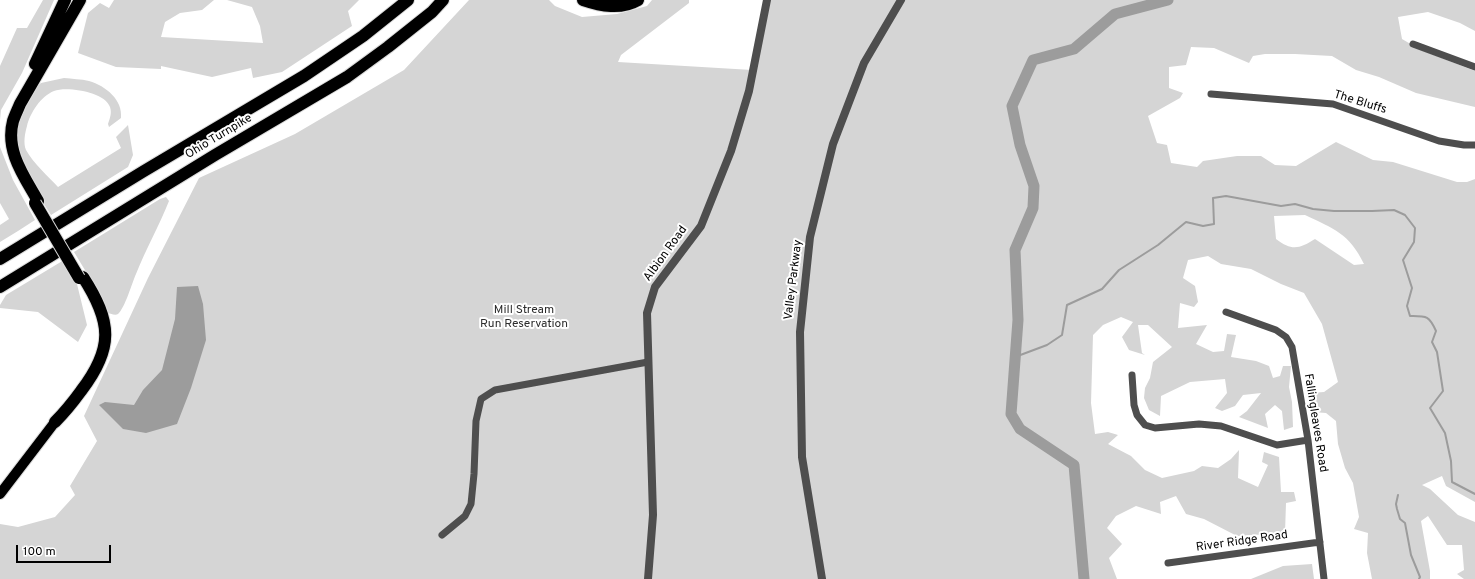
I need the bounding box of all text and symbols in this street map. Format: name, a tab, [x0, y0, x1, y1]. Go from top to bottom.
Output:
street label: The Bluffs	[1332, 88, 1388, 118]
street label: Ohio Turnpike	[183, 111, 255, 163]
street label: Albion Road	[641, 223, 691, 285]
street label: Valley Parkway	[782, 239, 806, 321]
park label: Mill Stream Run Reservation	[480, 304, 568, 332]
street label: Fallingleaves Road	[1300, 373, 1330, 473]
street label: River Ridge Road	[1195, 528, 1289, 556]
scale bar	[18, 537, 113, 563]
text: 100 m	[23, 544, 56, 560]

